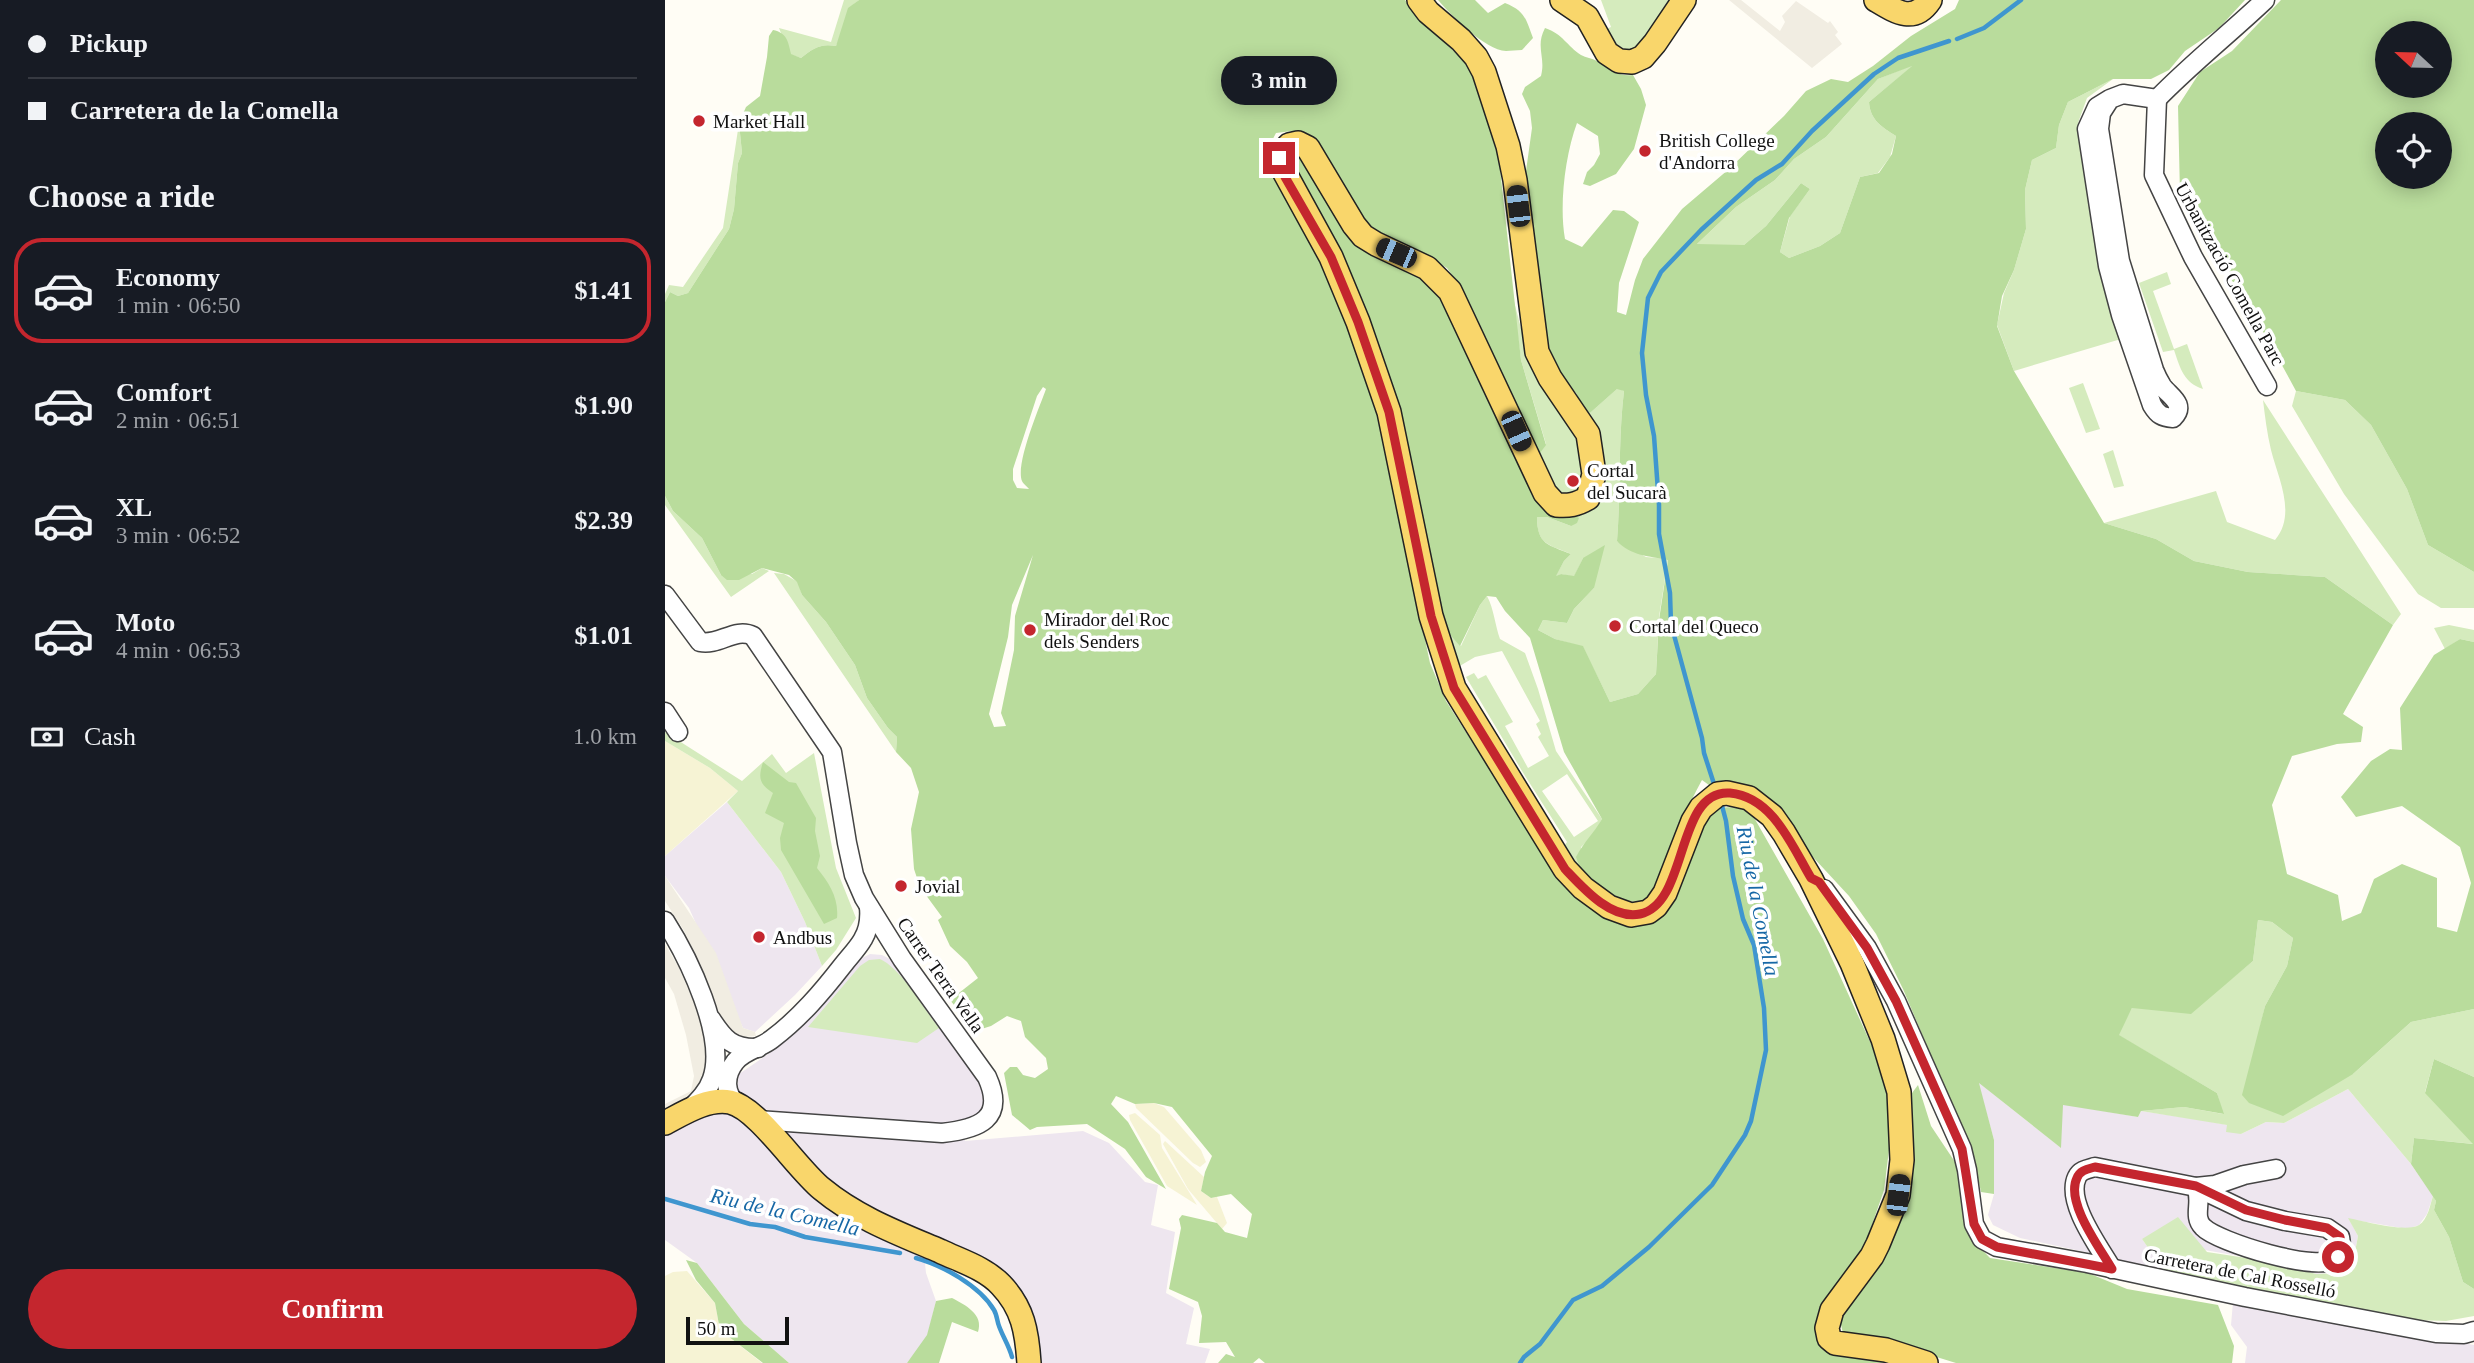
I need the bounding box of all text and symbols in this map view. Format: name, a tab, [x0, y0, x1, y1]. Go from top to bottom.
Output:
north arrow	[2375, 21, 2452, 98]
map controls	[2375, 21, 2452, 189]
text: Pickup	[70, 29, 148, 58]
callout: 3 min	[1221, 57, 1337, 106]
text: 3 min	[1251, 68, 1307, 93]
text: Carretera de la Comella	[70, 96, 339, 125]
place label: Market Hall	[713, 111, 805, 132]
button: locate	[2375, 112, 2452, 189]
marker: Market Hall	[691, 113, 707, 129]
place label: British College d'Andorra	[1659, 130, 1775, 173]
route end	[1263, 142, 1295, 174]
marker: British College d'Andorra	[1637, 143, 1653, 159]
text: Choose a ride	[28, 178, 215, 214]
street label: Urbanització Comella Parc	[2171, 179, 2289, 369]
car	[1506, 184, 1531, 228]
car	[1373, 235, 1420, 271]
icon: car	[32, 259, 95, 322]
text: Economy	[116, 263, 220, 292]
text: $1.41	[575, 276, 633, 305]
text: 1 min · 06:50	[116, 293, 241, 318]
icon: car	[32, 374, 95, 437]
text: Comfort	[116, 378, 211, 407]
text: $1.90	[575, 391, 633, 420]
text: 2 min · 06:51	[116, 408, 241, 433]
car	[1498, 408, 1535, 454]
place label: Cortal del Sucarà	[1587, 460, 1667, 503]
marker: Cortal del Sucarà	[1565, 473, 1581, 489]
icon: car	[32, 489, 95, 552]
text: XL	[116, 493, 152, 522]
text: $2.39	[575, 506, 633, 535]
text: 3 min · 06:52	[116, 523, 241, 548]
icon: car	[32, 604, 95, 667]
text: Moto	[116, 608, 175, 637]
place label: Mirador del Roc dels Senders	[1044, 609, 1170, 652]
place label: Cortal del Queco	[1629, 616, 1759, 637]
marker: Cortal del Queco	[1607, 618, 1623, 634]
text: $1.01	[575, 621, 633, 650]
marker: Mirador del Roc dels Senders	[1022, 622, 1038, 638]
text: 4 min · 06:53	[116, 638, 241, 663]
icon: cash	[28, 718, 66, 756]
text: Cash	[84, 722, 136, 751]
text: 1.0 km	[573, 724, 637, 749]
water label: Riu de la Comella	[1732, 823, 1784, 978]
place label: Jovial	[915, 876, 960, 897]
marker: Jovial	[893, 878, 909, 894]
street label: Carrer Terra Vella	[893, 913, 989, 1037]
place label: Andbus	[773, 927, 832, 948]
marker: Andbus	[751, 929, 767, 945]
car	[1886, 1173, 1911, 1217]
water label: Riu de la Comella	[707, 1183, 862, 1241]
route start	[2322, 1241, 2354, 1273]
street label: Carretera de Cal Rosselló	[2142, 1244, 2338, 1302]
button: Confirm	[28, 1269, 637, 1349]
scale bar	[686, 1314, 789, 1346]
text: 50 m	[697, 1318, 736, 1339]

